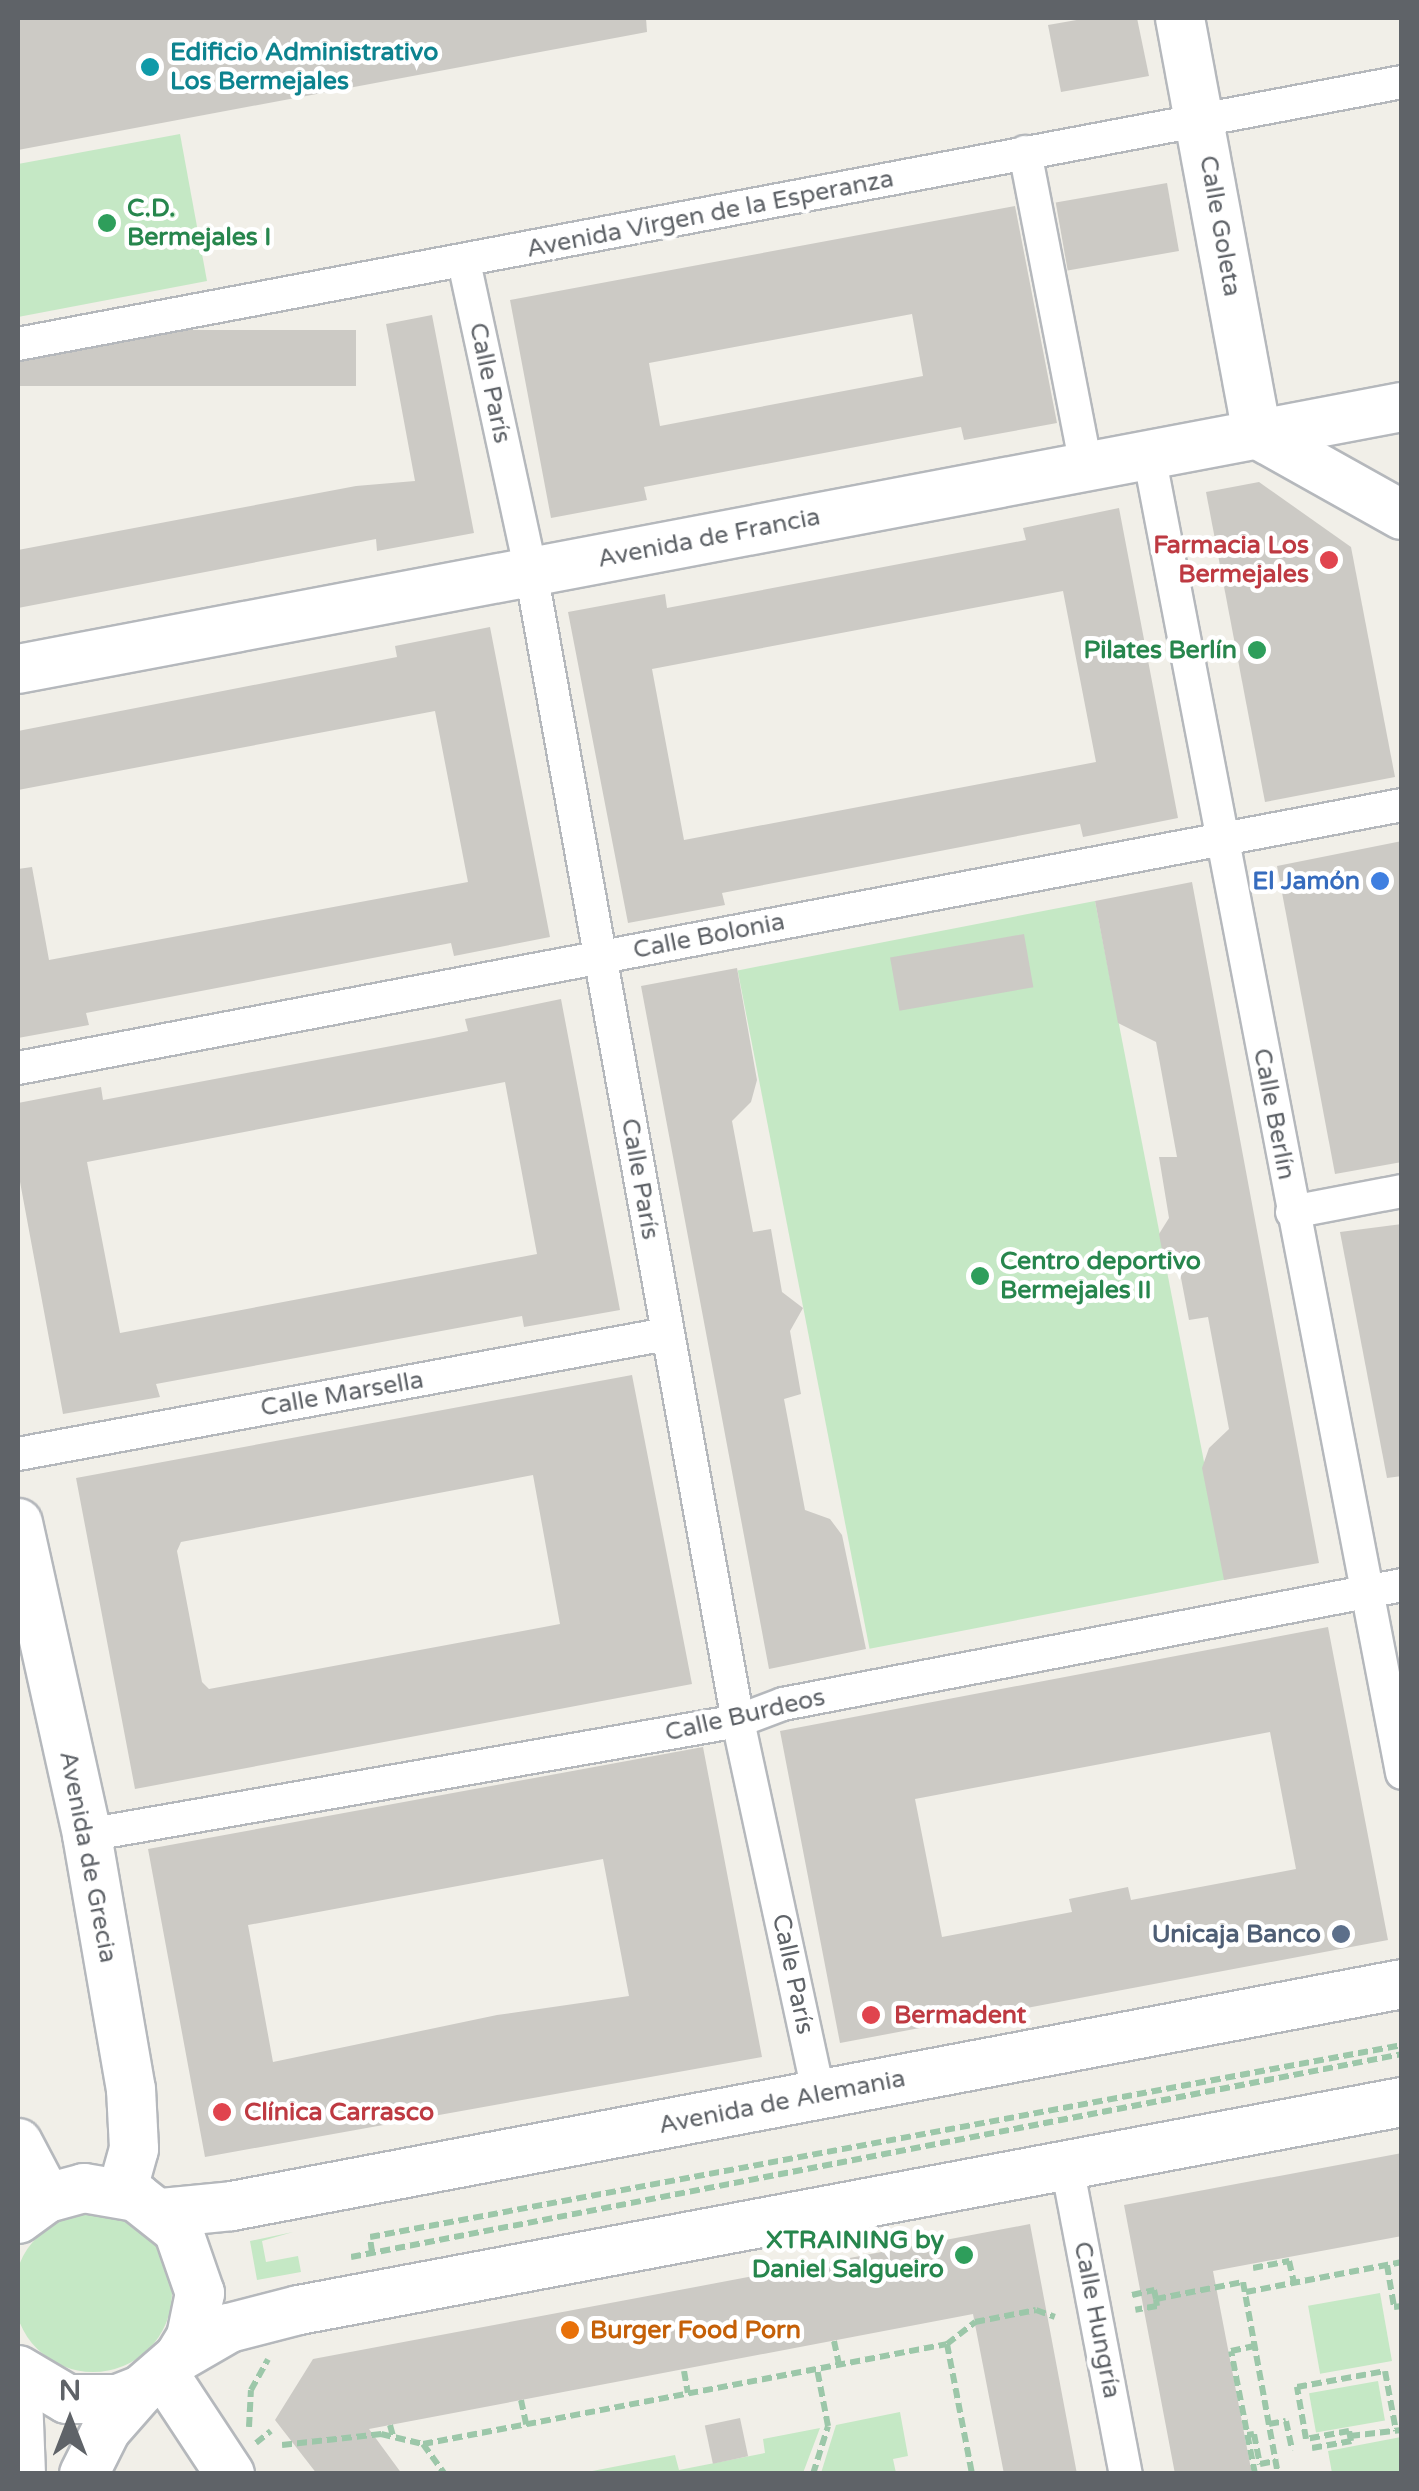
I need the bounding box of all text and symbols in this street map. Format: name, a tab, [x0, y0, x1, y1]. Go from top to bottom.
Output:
place label: Edificio Administrativo Los Bermejales	[170, 38, 438, 97]
marker: Edificio Administrativo Los Bermejales	[139, 56, 161, 78]
street label: Calle Goleta	[1193, 153, 1247, 299]
street label: Avenida Virgen de la Esperanza	[524, 164, 896, 264]
place label: C.D. Bermejales I	[127, 194, 271, 253]
marker: C.D. Bermejales I	[96, 212, 118, 234]
street label: Calle París	[463, 320, 517, 446]
street label: Avenida de Francia	[595, 502, 823, 574]
place label: Farmacia Los Bermejales	[1153, 531, 1309, 590]
marker: Farmacia Los Bermejales	[1318, 549, 1340, 571]
place label: Pilates Berlín	[1084, 635, 1237, 665]
marker: Pilates Berlín	[1246, 639, 1268, 661]
place label: El Jamón	[1252, 866, 1360, 896]
marker: El Jamón	[1369, 870, 1391, 892]
street label: Calle Bolonia	[631, 907, 787, 965]
street label: Calle Berlín	[1247, 1046, 1301, 1182]
street label: Calle París	[615, 1116, 665, 1242]
place label: Centro deportivo Bermejales II	[1000, 1247, 1201, 1306]
marker: Centro deportivo Bermejales II	[969, 1265, 991, 1287]
street label: Calle Marsella	[258, 1365, 426, 1423]
street label: Calle Burdeos	[662, 1682, 828, 1748]
street label: Avenida de Grecia	[53, 1749, 123, 1965]
street label: Calle París	[766, 1911, 820, 2037]
place label: Unicaja Banco	[1152, 1919, 1321, 1949]
marker: Unicaja Banco	[1330, 1923, 1352, 1945]
place label: Bermadent	[894, 2000, 1026, 2030]
marker: Bermadent	[858, 2002, 884, 2028]
street label: Avenida de Alemania	[656, 2063, 908, 2141]
place label: Clínica Carrasco	[244, 2097, 434, 2127]
marker: Clínica Carrasco	[209, 2099, 235, 2125]
place label: XTRAINING by Daniel Salgueiro	[752, 2226, 944, 2285]
street label: Calle Hungría	[1067, 2239, 1127, 2401]
marker: XTRAINING by Daniel Salgueiro	[953, 2244, 975, 2266]
place label: Burger Food Porn	[590, 2315, 801, 2345]
marker: Burger Food Porn	[559, 2319, 581, 2341]
north arrow	[20, 2371, 120, 2471]
text: N	[59, 2374, 81, 2408]

